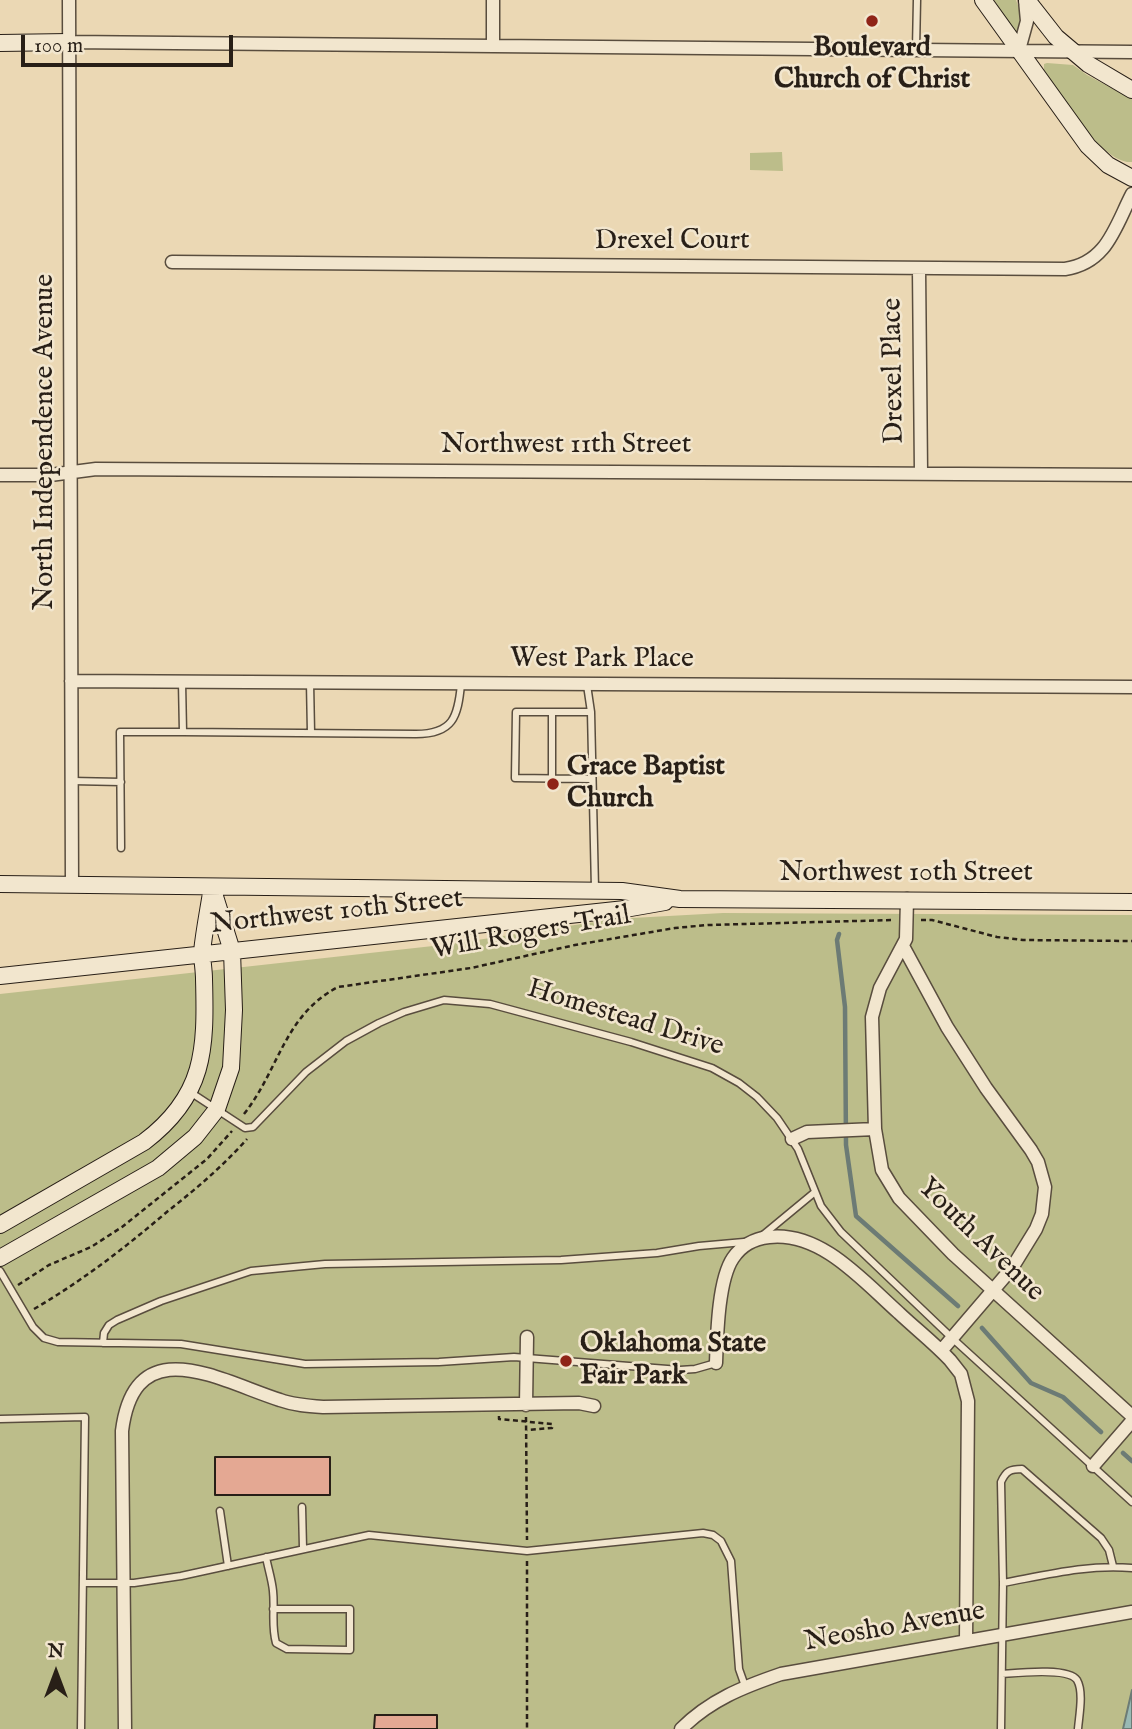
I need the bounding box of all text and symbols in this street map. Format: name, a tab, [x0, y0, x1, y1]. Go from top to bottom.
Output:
marker: Boulevard Church of Christ	[864, 13, 880, 29]
scale bar	[24, 21, 236, 65]
place label: Boulevard Church of Christ	[774, 32, 970, 98]
text: 100 m	[34, 33, 83, 60]
street label: Drexel Court	[594, 225, 750, 259]
street label: North Independence Avenue	[29, 274, 63, 610]
street label: Drexel Place	[877, 297, 913, 445]
street label: Northwest 11th Street	[441, 429, 691, 463]
street label: West Park Place	[510, 643, 694, 677]
place label: Grace Baptist Church	[567, 751, 725, 817]
marker: Grace Baptist Church	[545, 776, 561, 792]
street label: Northwest 10th Street	[779, 857, 1033, 891]
street label: Northwest 10th Street	[209, 883, 465, 943]
street label: Will Rogers Trail	[429, 900, 633, 968]
street label: Homestead Drive	[523, 973, 727, 1065]
street label: Youth Avenue	[910, 1172, 1050, 1310]
place label: Oklahoma State Fair Park	[580, 1328, 766, 1394]
marker: Oklahoma State Fair Park	[558, 1353, 574, 1369]
street label: Neosho Avenue	[802, 1596, 988, 1660]
north arrow	[21, 1638, 91, 1708]
text: N	[48, 1640, 64, 1664]

